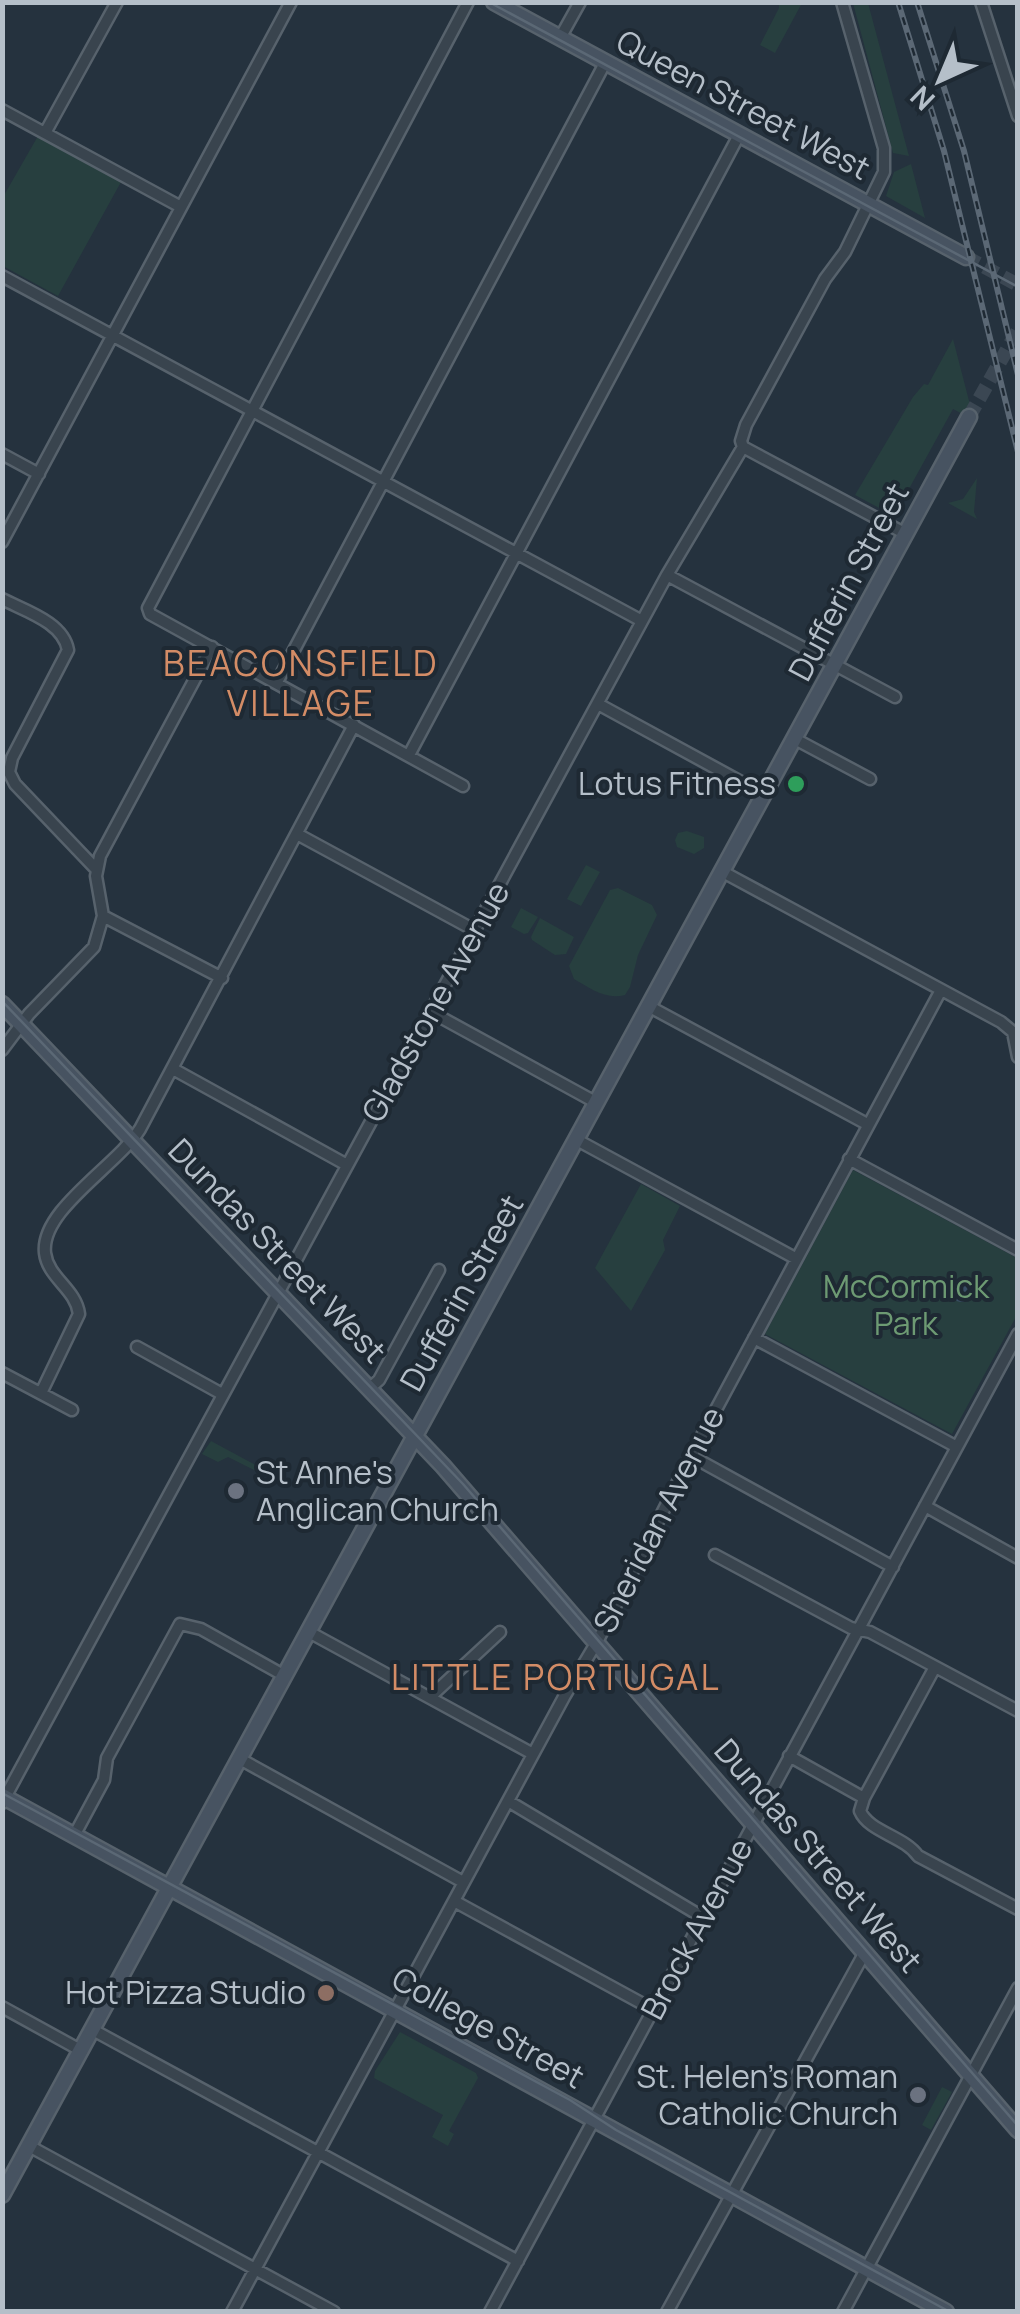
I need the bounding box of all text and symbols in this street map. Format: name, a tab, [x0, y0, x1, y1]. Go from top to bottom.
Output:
street label: Queen Street West	[609, 19, 878, 190]
north arrow	[890, 30, 990, 130]
text: N	[902, 78, 942, 119]
street label: Dufferin Street	[777, 475, 919, 688]
district label: BEACONSFIELD VILLAGE	[163, 639, 439, 727]
place label: Lotus Fitness	[578, 761, 776, 805]
marker: Lotus Fitness	[785, 773, 807, 795]
street label: Gladstone Avenue	[351, 874, 519, 1129]
street label: Dundas Street West	[159, 1129, 396, 1372]
street label: Dufferin Street	[389, 1186, 533, 1399]
park label: McCormick Park	[823, 1264, 990, 1345]
street label: Sheridan Avenue	[582, 1399, 734, 1640]
place label: St Anne's Anglican Church	[256, 1450, 499, 1531]
marker: St Anne's Anglican Church	[225, 1480, 247, 1502]
district label: LITTLE PORTUGAL	[391, 1653, 721, 1701]
street label: Dundas Street West	[705, 1729, 932, 1981]
street label: Brock Avenue	[630, 1830, 762, 2027]
street label: College Street	[384, 1956, 593, 2098]
place label: Hot Pizza Studio	[65, 1970, 306, 2014]
marker: Hot Pizza Studio	[315, 1982, 337, 2004]
place label: St. Helen's Roman Catholic Church	[636, 2054, 898, 2135]
marker: St. Helen's Roman Catholic Church	[907, 2084, 929, 2106]

